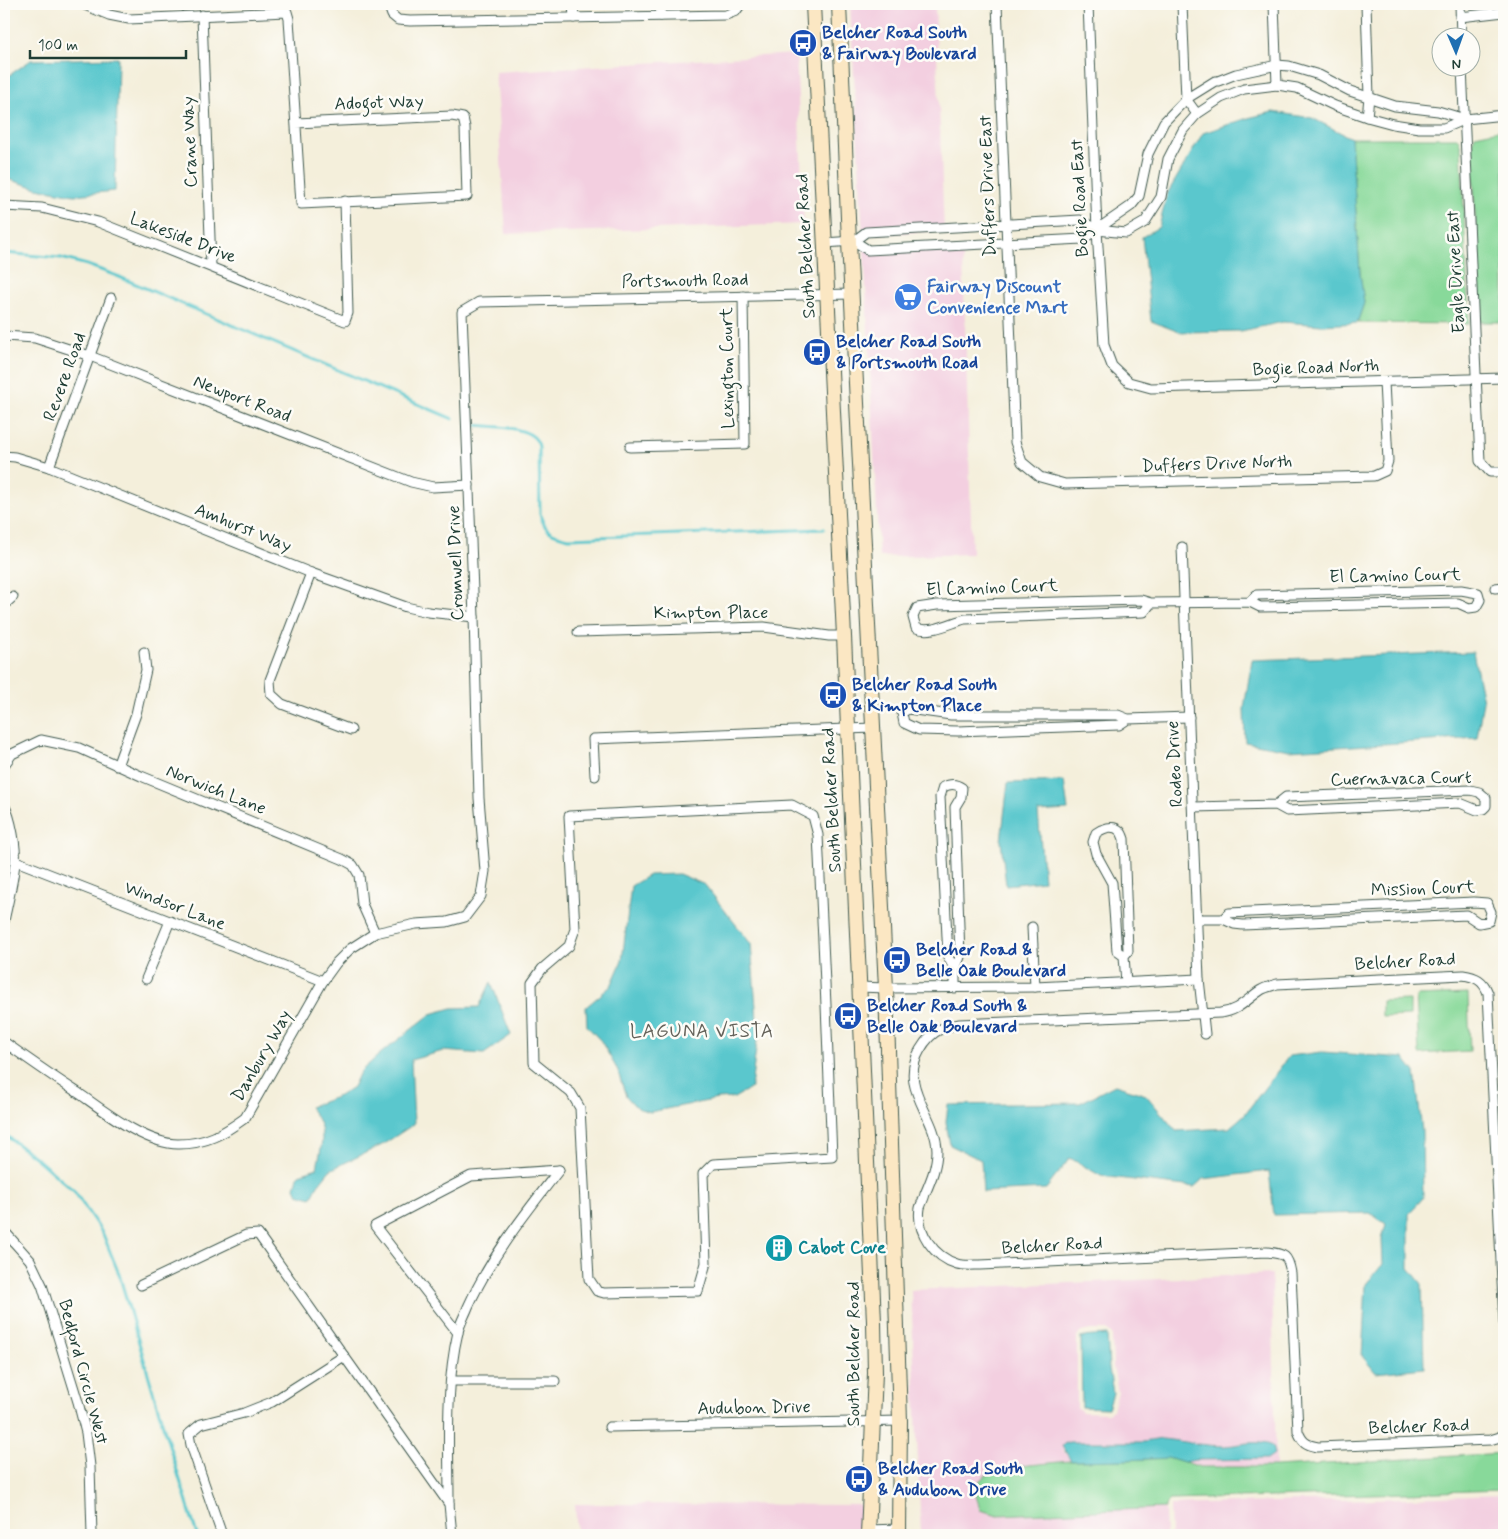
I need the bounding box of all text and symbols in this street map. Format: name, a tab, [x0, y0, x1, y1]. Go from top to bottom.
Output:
place label: Belcher Road South & Fairway Boulevard	[822, 21, 977, 66]
scale bar	[30, 28, 186, 60]
bus stop icon: Belcher Road South & Fairway Boulevard	[788, 28, 818, 58]
north arrow	[1430, 28, 1480, 78]
text: 100 m	[38, 36, 78, 56]
text: N	[1451, 55, 1461, 73]
street label: Adogot Way	[334, 89, 424, 119]
street label: Crane Way	[176, 96, 204, 188]
street label: Duffers Drive East	[974, 114, 1002, 257]
street label: Bogie Road East	[1065, 138, 1097, 258]
street label: South Belcher Road	[790, 173, 822, 319]
street label: Lakeside Drive	[126, 207, 240, 269]
street label: Eagle Drive East	[1441, 209, 1471, 334]
street label: Portsmouth Road	[621, 268, 749, 294]
place label: Fairway Discount Convenience Mart	[927, 275, 1069, 320]
supermarket icon: Fairway Discount Convenience Mart	[893, 282, 923, 312]
street label: Lexington Court	[715, 307, 743, 429]
street label: Revere Road	[38, 329, 92, 425]
place label: Belcher Road South & Portsmouth Road	[836, 330, 981, 375]
bus stop icon: Belcher Road South & Portsmouth Road	[802, 337, 832, 367]
street label: Bogie Road North	[1252, 354, 1380, 384]
street label: Newport Road	[190, 369, 294, 429]
street label: Duffers Drive North	[1141, 449, 1293, 479]
street label: Amhurst Way	[191, 498, 295, 558]
street label: Cromwell Drive	[442, 505, 470, 621]
street label: El Camino Court	[1329, 563, 1461, 589]
street label: El Camino Court	[926, 574, 1059, 602]
street label: Kimpton Place	[654, 601, 768, 625]
place label: Belcher Road South & Kimpton Place	[852, 673, 997, 718]
bus stop icon: Belcher Road South & Kimpton Place	[818, 680, 848, 710]
street label: Rodeo Drive	[1161, 720, 1189, 808]
street label: South Belcher Road	[816, 727, 848, 873]
street label: Norwich Lane	[162, 759, 270, 821]
street label: Cuernavaca Court	[1330, 766, 1472, 792]
street label: Mission Court	[1370, 875, 1476, 903]
street label: Windsor Lane	[121, 876, 229, 936]
place label: Belcher Road & Belle Oak Boulevard	[916, 938, 1066, 983]
bus stop icon: Belcher Road & Belle Oak Boulevard	[882, 945, 912, 975]
street label: Belcher Road	[1354, 947, 1456, 977]
place label: Belcher Road South & Belle Oak Boulevard	[867, 994, 1027, 1039]
bus stop icon: Belcher Road South & Belle Oak Boulevard	[833, 1001, 863, 1031]
street label: Danbury Way	[226, 1006, 298, 1106]
district label: LAGUNA VISTA	[630, 1019, 774, 1044]
street label: Belcher Road	[1001, 1231, 1103, 1261]
building icon: Cabot Cove	[764, 1233, 794, 1263]
place label: Cabot Cove	[798, 1236, 886, 1260]
street label: South Belcher Road	[842, 1281, 866, 1427]
street label: Bedford Circle West	[50, 1297, 114, 1448]
street label: Audubon Drive	[697, 1395, 811, 1421]
street label: Belcher Road	[1368, 1413, 1470, 1441]
place label: Belcher Road South & Audubon Drive	[878, 1457, 1023, 1502]
bus stop icon: Belcher Road South & Audubon Drive	[844, 1464, 874, 1494]

